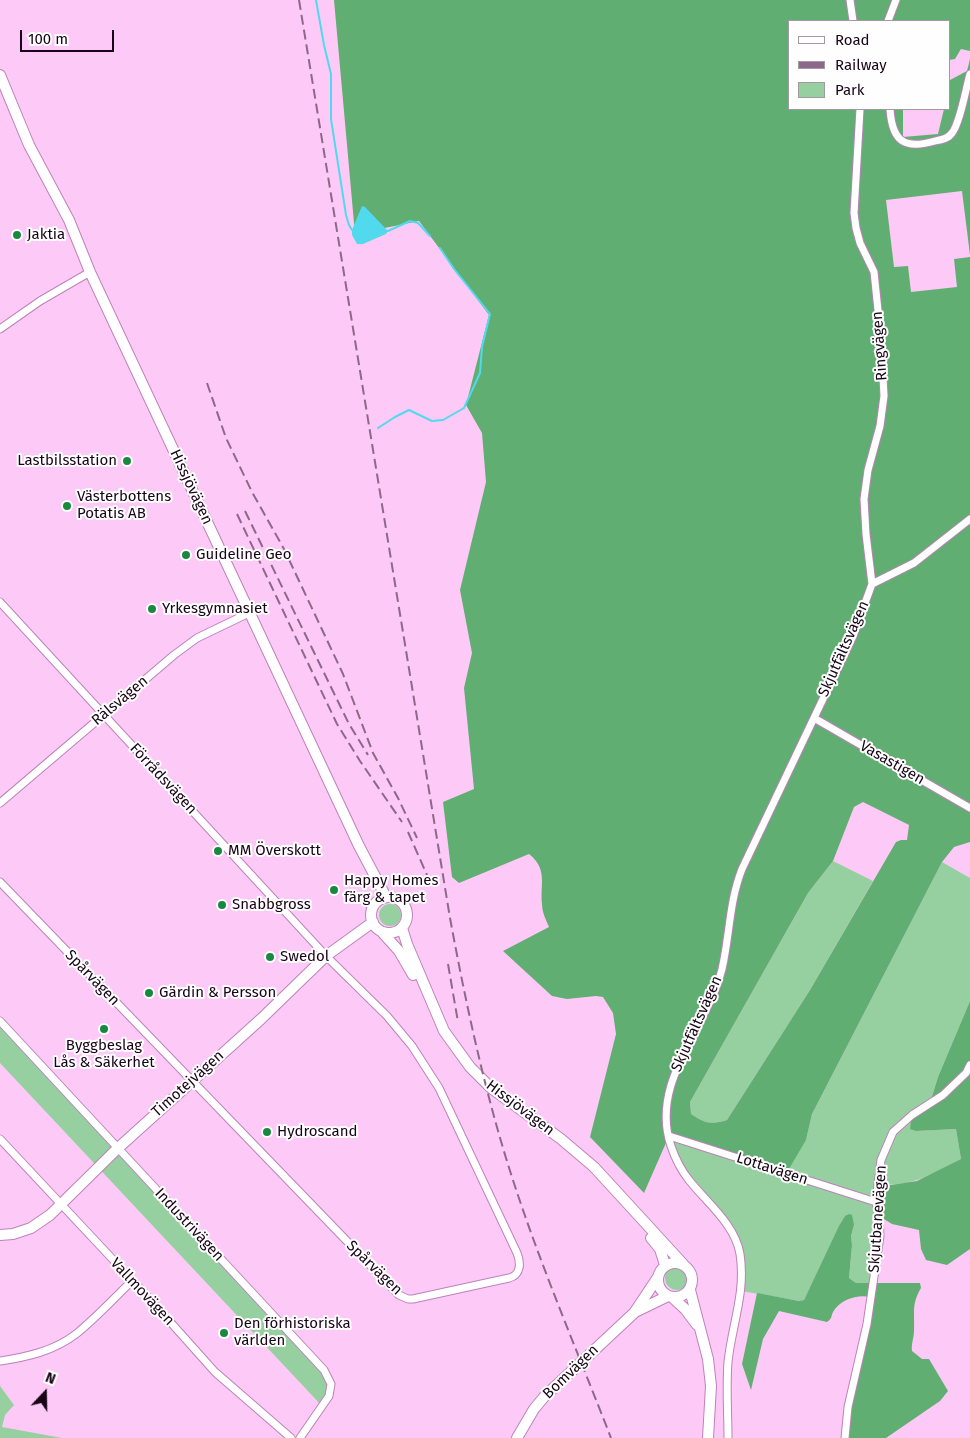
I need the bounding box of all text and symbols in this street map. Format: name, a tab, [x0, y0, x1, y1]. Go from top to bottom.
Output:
scale bar	[22, 20, 116, 52]
legend	[788, 20, 950, 110]
text: 100 m	[28, 30, 68, 48]
text: Road	[835, 31, 870, 49]
text: Railway	[835, 56, 887, 74]
text: Park	[835, 81, 865, 99]
place label: Jaktia	[27, 226, 65, 244]
marker: Jaktia	[11, 229, 23, 241]
street label: Ringvägen	[869, 311, 891, 381]
street label: Hissjövägen	[166, 447, 216, 527]
place label: Lastbilsstation	[17, 452, 117, 470]
marker: Lastbilsstation	[121, 455, 133, 467]
place label: Västerbottens Potatis AB	[77, 488, 171, 523]
marker: Västerbottens Potatis AB	[61, 500, 73, 512]
place label: Guideline Geo	[196, 546, 292, 564]
marker: Guideline Geo	[180, 549, 192, 561]
street label: Skjutfältsvägen	[815, 598, 873, 700]
place label: Yrkesgymnasiet	[162, 600, 268, 618]
marker: Yrkesgymnasiet	[146, 603, 158, 615]
street label: Rälsvägen	[88, 672, 152, 730]
street label: Vasastigen	[856, 737, 928, 789]
street label: Förrådsvägen	[126, 740, 200, 818]
place label: MM Överskott	[228, 842, 321, 860]
marker: MM Överskott	[212, 845, 224, 857]
place label: Happy Homes färg & tapet	[344, 872, 438, 907]
marker: Happy Homes färg & tapet	[328, 884, 340, 896]
place label: Snabbgross	[232, 896, 311, 914]
marker: Snabbgross	[216, 899, 228, 911]
street label: Spårvägen	[61, 946, 123, 1010]
place label: Swedol	[280, 948, 329, 966]
marker: Swedol	[264, 951, 276, 963]
street label: Skjutfältsvägen	[668, 973, 726, 1075]
place label: Gärdin & Persson	[159, 984, 276, 1002]
marker: Gärdin & Persson	[143, 987, 155, 999]
marker: Byggbeslag Lås & Säkerhet	[98, 1023, 110, 1035]
place label: Byggbeslag Lås & Säkerhet	[53, 1037, 155, 1072]
street label: Timotejvägen	[148, 1047, 228, 1121]
street label: Hissjövägen	[482, 1076, 558, 1140]
place label: Hydroscand	[277, 1123, 358, 1141]
marker: Hydroscand	[261, 1126, 273, 1138]
street label: Lottavägen	[734, 1149, 810, 1189]
street label: Skjutbanevägen	[865, 1165, 891, 1273]
street label: Industrivägen	[151, 1185, 227, 1265]
street label: Spårvägen	[342, 1237, 406, 1299]
street label: Vallmovägen	[106, 1254, 178, 1330]
place label: Den förhistoriska världen	[234, 1315, 351, 1350]
marker: Den förhistoriska världen	[218, 1327, 230, 1339]
street label: Bomvägen	[539, 1341, 603, 1403]
north arrow	[20, 1368, 70, 1418]
text: N	[43, 1369, 58, 1388]

